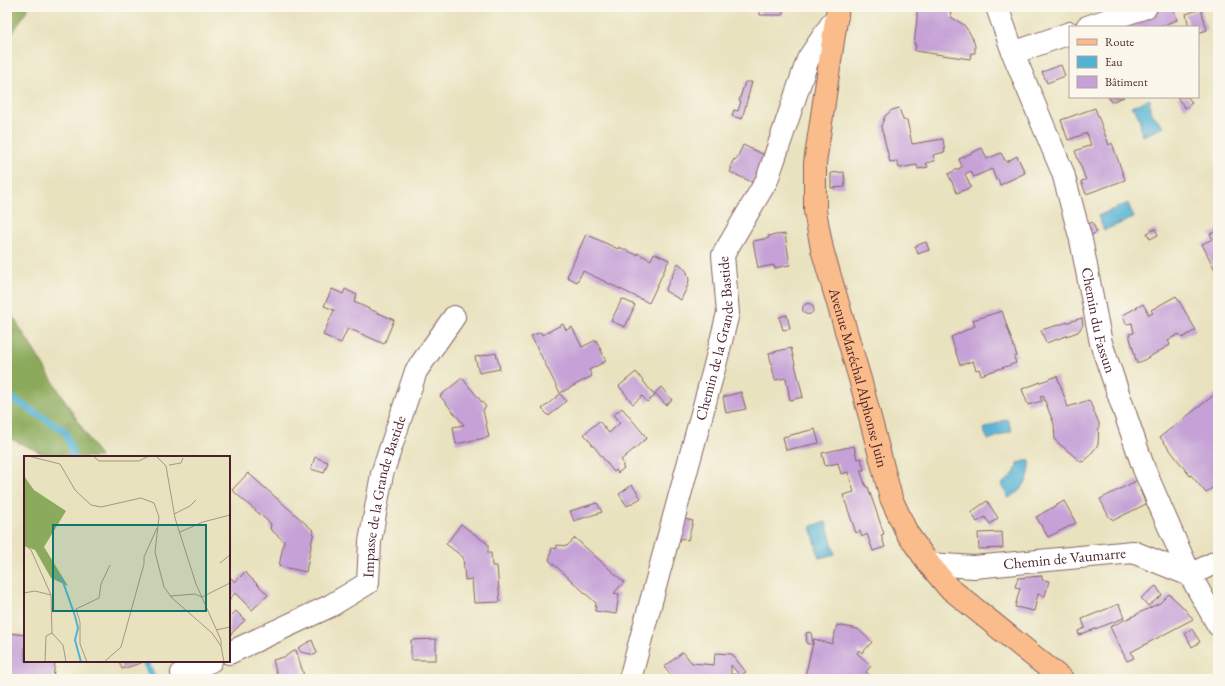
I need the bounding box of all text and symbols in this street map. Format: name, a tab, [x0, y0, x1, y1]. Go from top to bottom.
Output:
legend	[1069, 26, 1199, 98]
text: Route	[1105, 34, 1135, 50]
text: Eau	[1105, 54, 1123, 70]
text: Bâtiment	[1105, 74, 1148, 90]
street label: Chemin de la Grande Bastide	[691, 255, 737, 422]
street label: Chemin du Fassun	[1078, 266, 1120, 375]
street label: Avenue Maréchal Alphonse Juin	[825, 285, 893, 469]
street label: Impasse de la Grande Bastide	[358, 413, 410, 578]
inset map	[24, 456, 230, 662]
street label: Chemin de Vaumarre	[1002, 543, 1127, 573]

